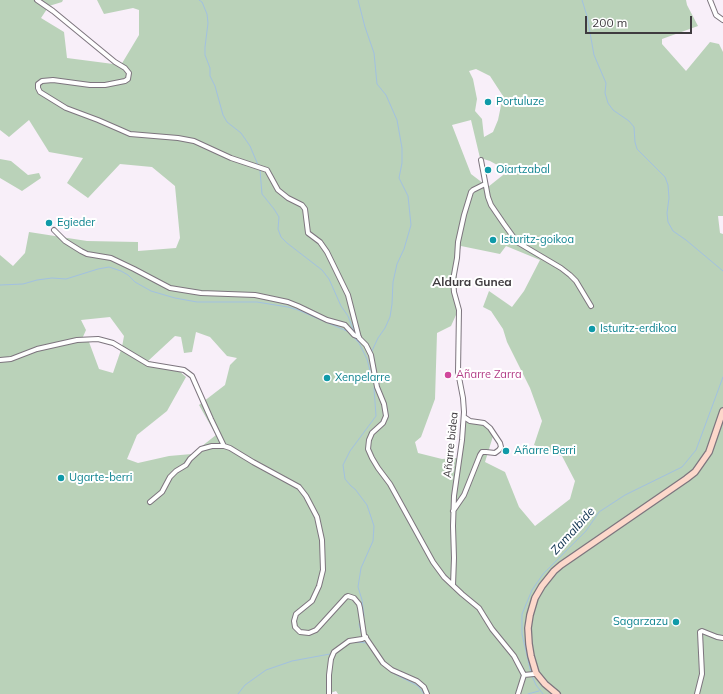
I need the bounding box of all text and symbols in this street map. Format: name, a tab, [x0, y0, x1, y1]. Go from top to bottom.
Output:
scale bar	[587, 8, 694, 34]
text: 200 m	[592, 15, 627, 30]
place label: Portuluze	[496, 95, 544, 109]
marker: Portuluze	[483, 97, 493, 107]
place label: Oiartzabal	[496, 163, 550, 177]
marker: Oiartzabal	[483, 165, 493, 175]
place label: Egieder	[57, 216, 95, 230]
marker: Egieder	[44, 218, 54, 228]
place label: Isturitz-goikoa	[501, 233, 574, 247]
marker: Isturitz-goikoa	[488, 235, 498, 245]
district label: Aldura Gunea	[432, 275, 512, 289]
place label: Isturitz-erdikoa	[600, 322, 677, 336]
marker: Isturitz-erdikoa	[587, 324, 597, 334]
place label: Añarre Zarra	[456, 368, 521, 382]
marker: Añarre Zarra	[443, 370, 453, 380]
place label: Xenpelarre	[335, 371, 390, 385]
marker: Xenpelarre	[322, 373, 332, 383]
street label: Añarre bidea	[441, 411, 461, 479]
place label: Añarre Berri	[514, 444, 576, 458]
marker: Añarre Berri	[501, 446, 511, 456]
place label: Ugarte-berri	[69, 471, 132, 485]
marker: Ugarte-berri	[56, 473, 66, 483]
water label: Zamalbide	[548, 504, 598, 558]
place label: Sagarzazu	[613, 615, 668, 629]
marker: Sagarzazu	[671, 617, 681, 627]

